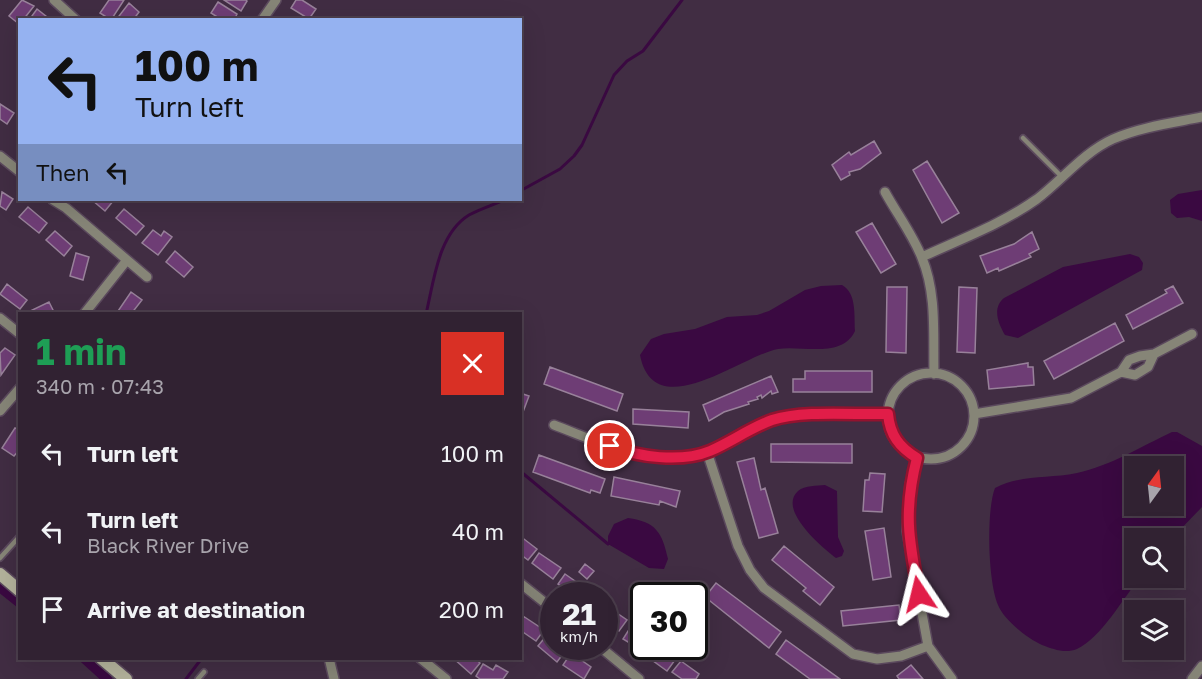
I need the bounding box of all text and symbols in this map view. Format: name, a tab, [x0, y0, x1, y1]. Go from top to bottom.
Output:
text: 100 m	[135, 40, 258, 90]
icon: left	[36, 42, 114, 120]
text: Turn left	[135, 91, 244, 123]
icon: left	[101, 156, 134, 189]
text: Then	[36, 159, 89, 186]
text: 1 min	[36, 330, 127, 373]
button: close	[441, 332, 504, 395]
text: 340 m · 07:43	[36, 374, 164, 398]
pin	[584, 420, 635, 471]
icon: arrive	[593, 429, 626, 462]
icon: left	[36, 437, 69, 470]
text: Turn left	[87, 440, 178, 467]
text: 100 m	[441, 440, 504, 467]
north arrow	[1124, 456, 1184, 516]
map controls	[1124, 456, 1184, 660]
text: Turn left	[87, 506, 178, 533]
icon: left	[36, 515, 69, 548]
text: 40 m	[452, 518, 504, 545]
button: search	[1124, 528, 1184, 588]
text: Black River Drive	[87, 533, 249, 557]
position arrow	[887, 562, 951, 626]
speed limit sign: 30	[630, 582, 708, 660]
icon: arrive	[36, 593, 69, 626]
text: Arrive at destination	[87, 596, 305, 623]
text: 200 m	[439, 596, 504, 623]
text: 21	[562, 596, 596, 632]
button: layers	[1124, 600, 1184, 660]
text: km/h	[560, 627, 598, 645]

